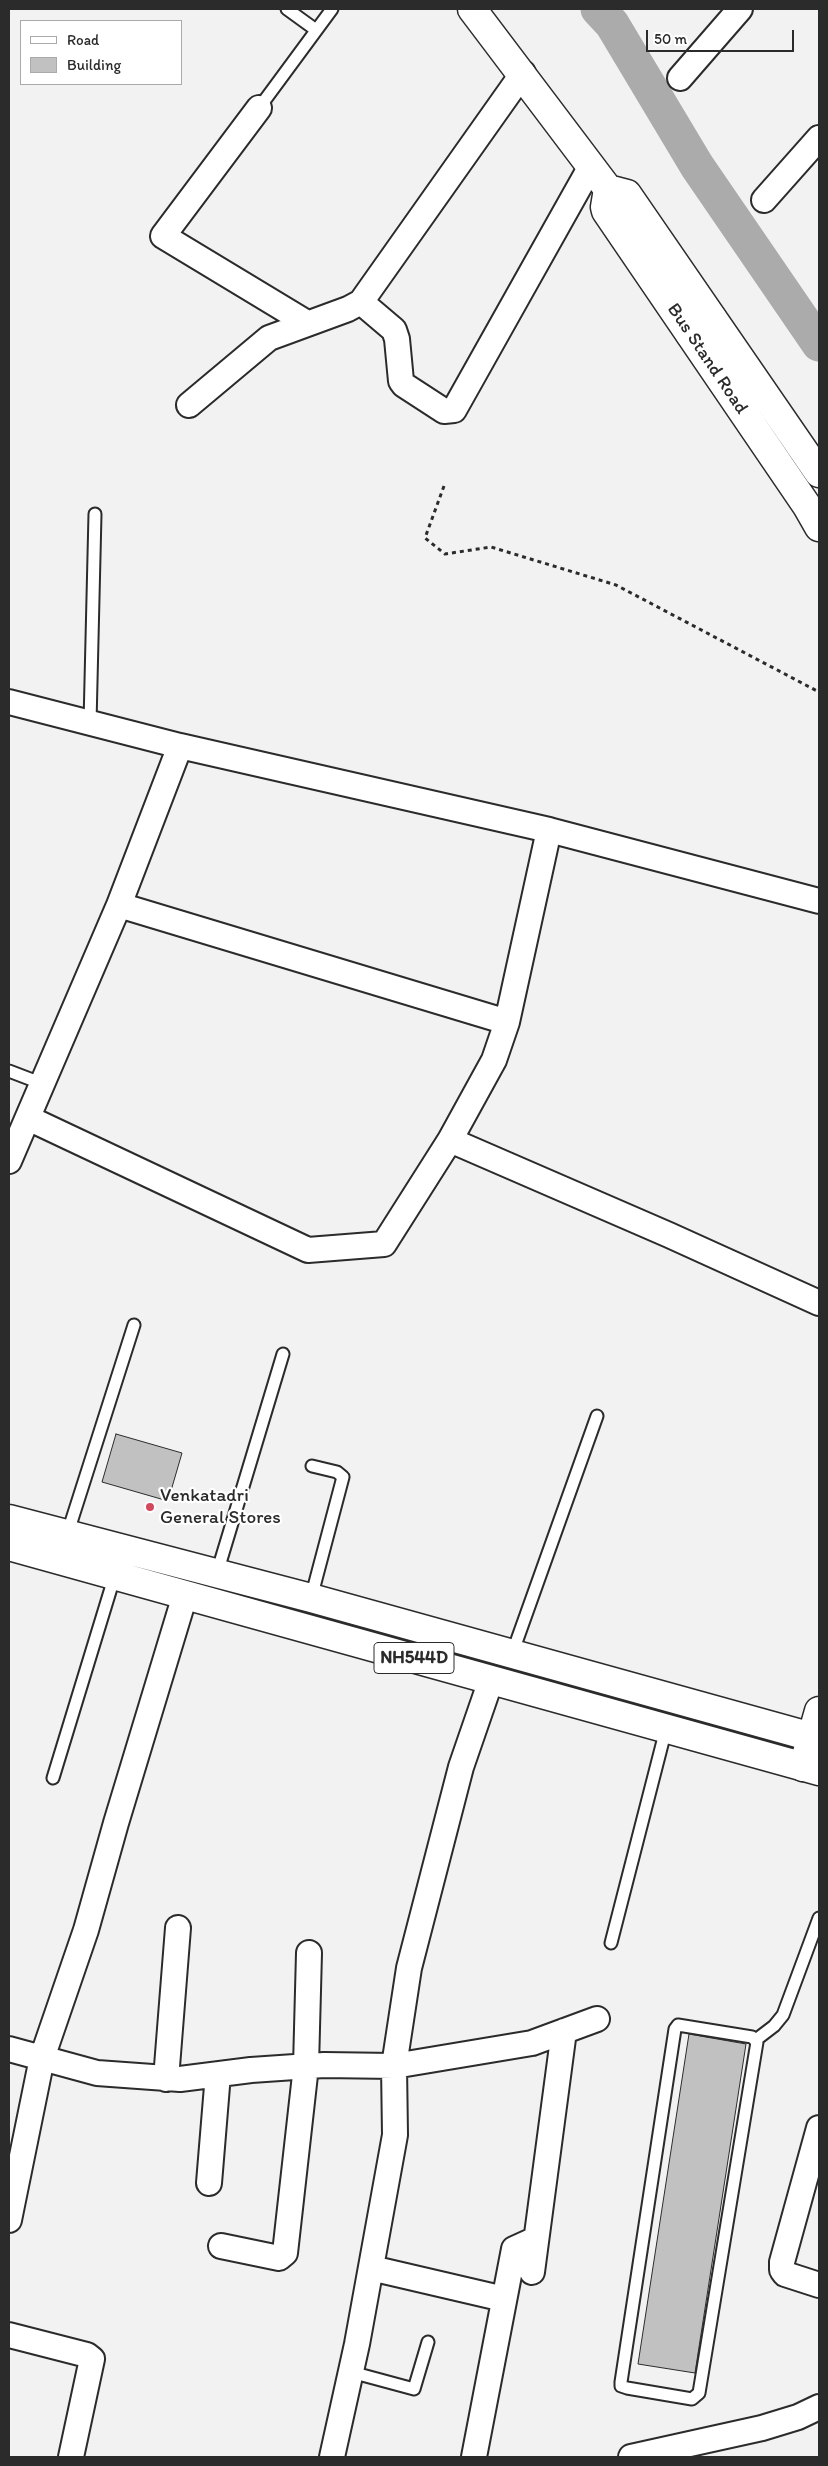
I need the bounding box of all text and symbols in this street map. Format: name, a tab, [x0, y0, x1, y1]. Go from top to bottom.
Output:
legend	[20, 20, 182, 85]
scale bar	[648, 20, 796, 52]
text: 50 m	[654, 30, 687, 48]
text: Road	[67, 31, 99, 49]
text: Building	[67, 56, 121, 74]
street label: Bus Stand Road	[662, 299, 752, 419]
place label: Venkatadri General Stores	[160, 1485, 281, 1529]
marker: Venkatadri General Stores	[144, 1501, 156, 1513]
road number: NH544D	[374, 1642, 454, 1674]

